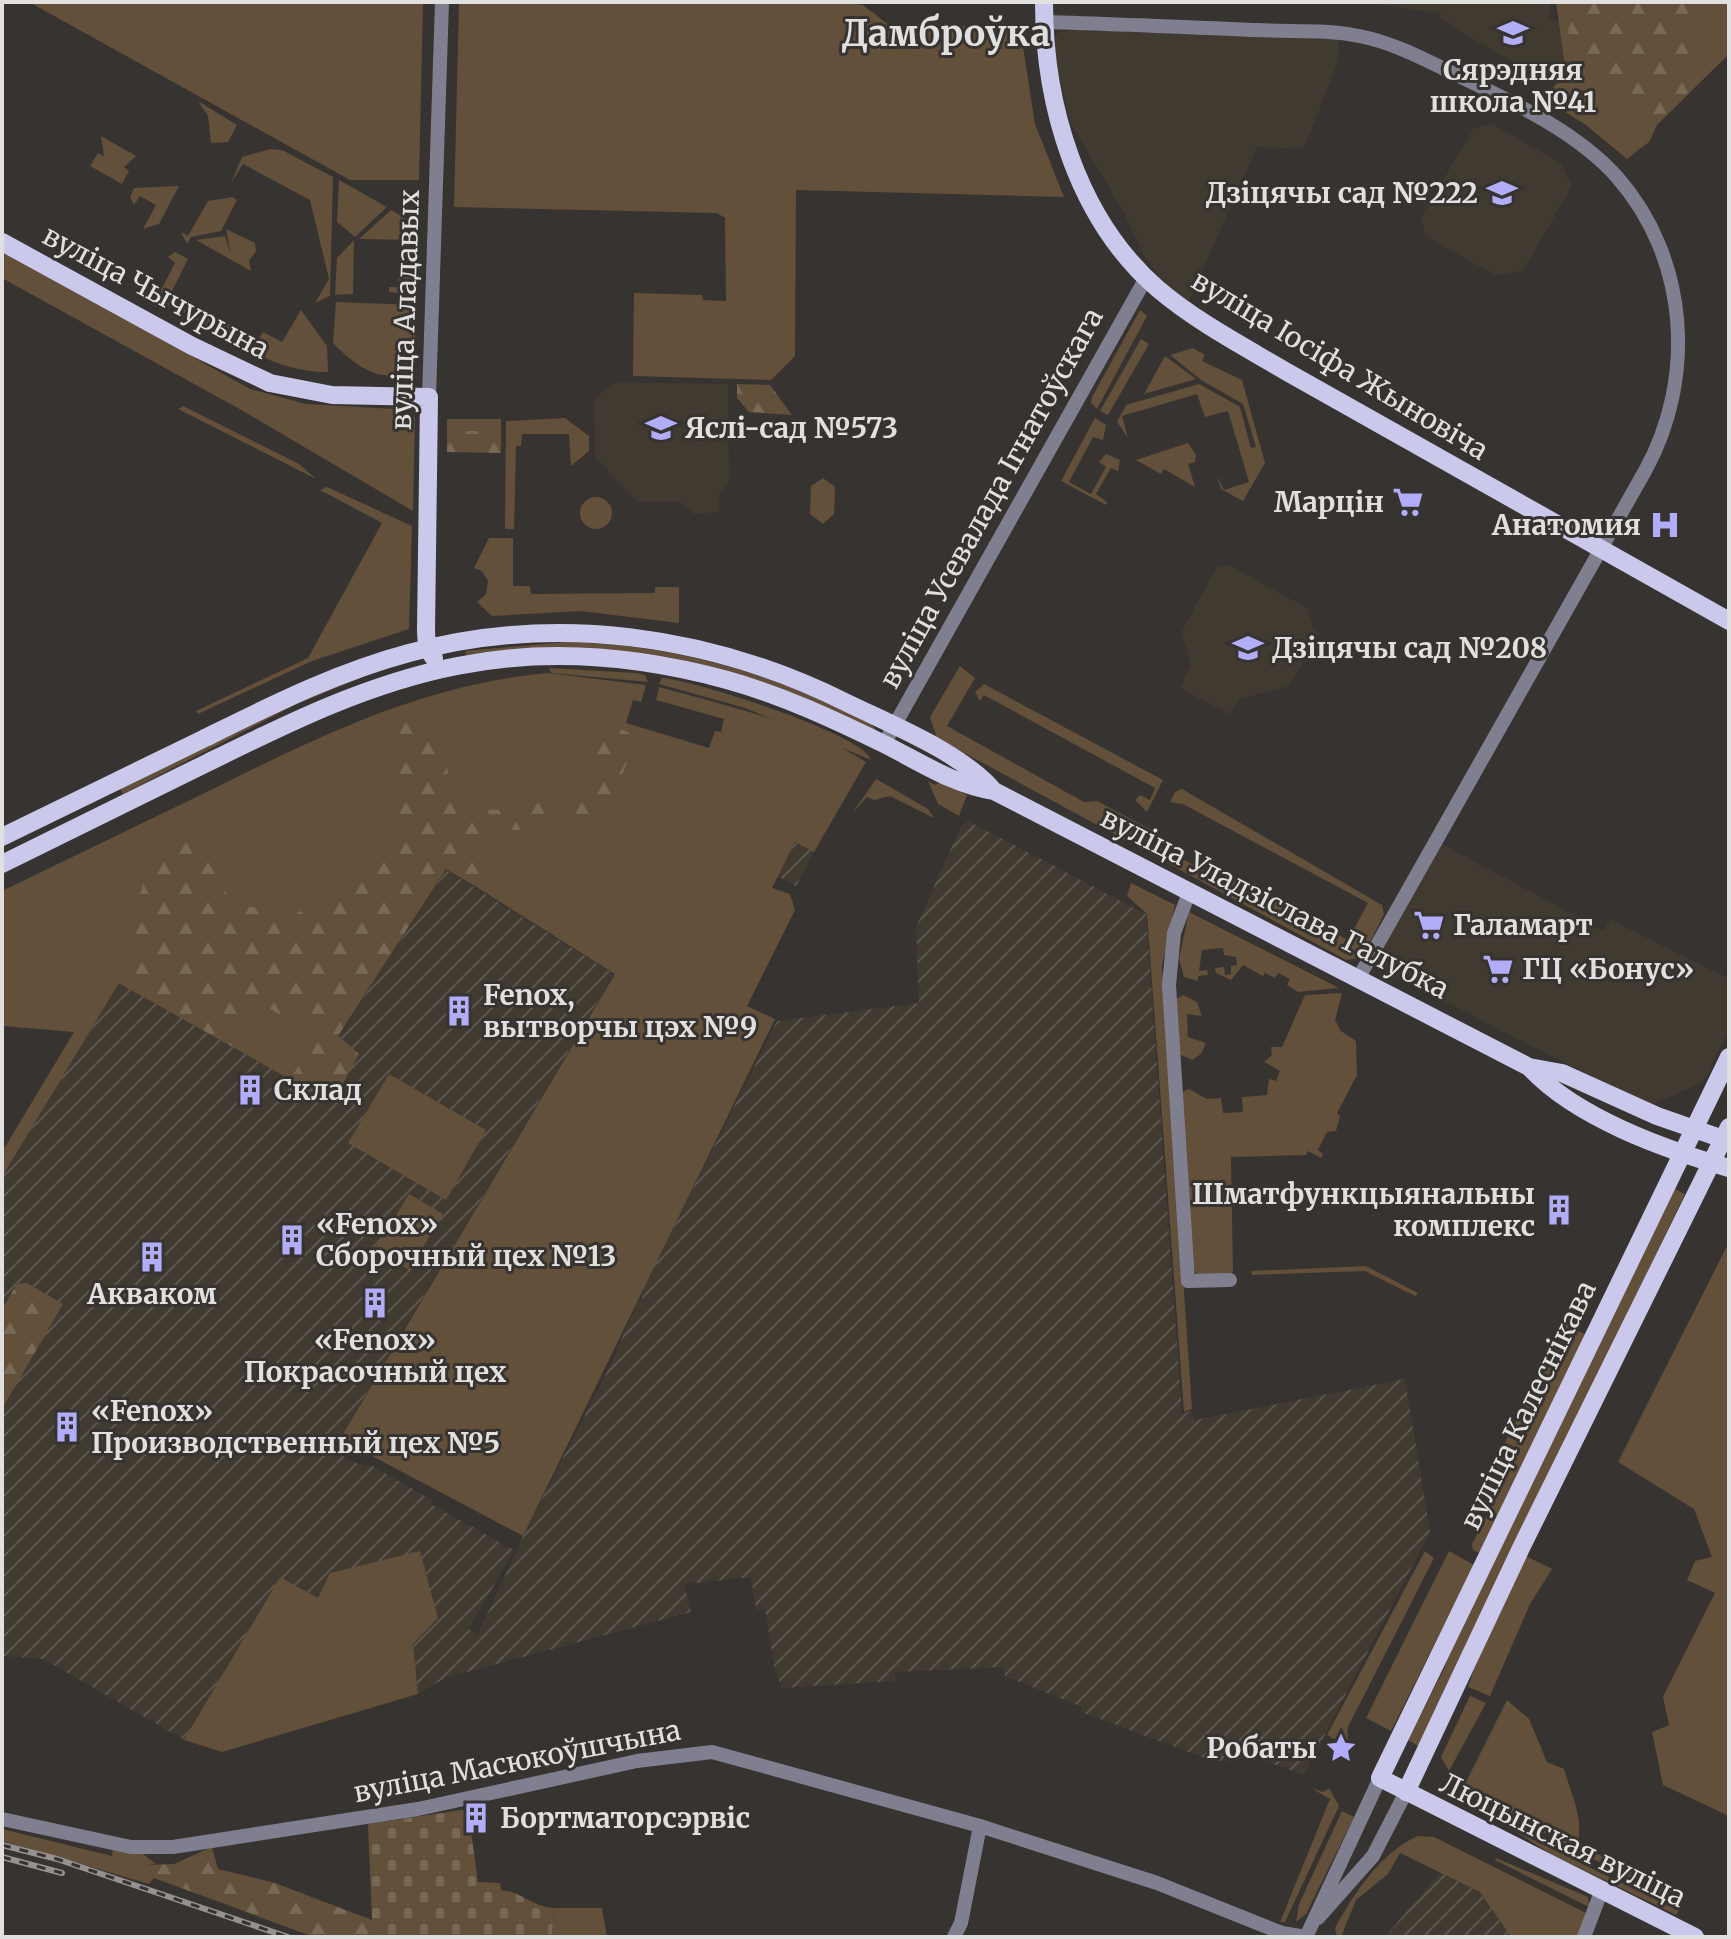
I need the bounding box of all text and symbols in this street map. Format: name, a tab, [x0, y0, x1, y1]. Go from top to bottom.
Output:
district label: Дамброўка	[842, 11, 1050, 56]
school or university icon: Сярэдняя школа №41	[1496, 16, 1530, 50]
place label: Сярэдняя школа №41	[1430, 52, 1596, 120]
place label: Дзіцячы сад №222	[1206, 175, 1478, 211]
school or university icon: Дзіцячы сад №222	[1485, 176, 1519, 210]
street label: вуліца Аладавых	[383, 189, 427, 431]
street label: вуліца Чычурына	[37, 217, 275, 367]
street label: вуліца Іосіфа Жыновіча	[1185, 262, 1495, 468]
street label: вуліца Усевалада Ігнатоўскага	[871, 302, 1111, 694]
place label: Яслі-сад №573	[685, 410, 898, 446]
school or university icon: Яслі-сад №573	[644, 411, 678, 445]
place label: Марцін	[1274, 484, 1384, 520]
supermarket icon: Марцін	[1391, 485, 1425, 519]
place label: Анатомия	[1491, 507, 1641, 543]
hospital icon: Анатомия	[1648, 508, 1682, 542]
place label: Дзіцячы сад №208	[1272, 630, 1547, 666]
school or university icon: Дзіцячы сад №208	[1231, 631, 1265, 665]
street label: вуліца Уладзіслава Галубка	[1095, 799, 1455, 1007]
place label: Галамарт	[1453, 907, 1593, 943]
supermarket icon: Галамарт	[1412, 908, 1446, 942]
place label: ГЦ «Бонус»	[1522, 951, 1694, 987]
supermarket icon: ГЦ «Бонус»	[1481, 952, 1515, 986]
place label: Fenox, вытворчы цэх №9	[483, 977, 757, 1045]
building icon: Fenox, вытворчы цэх №9	[442, 994, 476, 1028]
place label: Склад	[274, 1072, 362, 1108]
building icon: Склад	[233, 1073, 267, 1107]
place label: Шматфункцыянальны комплекс	[1192, 1176, 1535, 1244]
building icon: Шматфункцыянальны комплекс	[1542, 1193, 1576, 1227]
place label: «Fenox» Сборочный цех №13	[316, 1206, 616, 1274]
building icon: «Fenox» Сборочный цех №13	[275, 1223, 309, 1257]
building icon: Акваком	[135, 1240, 169, 1274]
street label: вуліца Калеснікава	[1452, 1275, 1604, 1535]
place label: Акваком	[86, 1276, 217, 1312]
building icon: «Fenox» Покрасочный цех	[358, 1286, 392, 1320]
place label: «Fenox» Покрасочный цех	[244, 1322, 507, 1390]
place label: «Fenox» Производственный цех №5	[91, 1393, 500, 1461]
building icon: «Fenox» Производственный цех №5	[50, 1410, 84, 1444]
street label: вуліца Масюкоўшчына	[350, 1712, 684, 1810]
place label: Робаты	[1206, 1730, 1317, 1766]
place icon: Робаты	[1324, 1731, 1358, 1765]
street label: Люцынская вуліца	[1434, 1765, 1692, 1915]
place label: Бортматорсэрвіс	[500, 1800, 750, 1836]
building icon: Бортматорсэрвіс	[459, 1801, 493, 1835]

